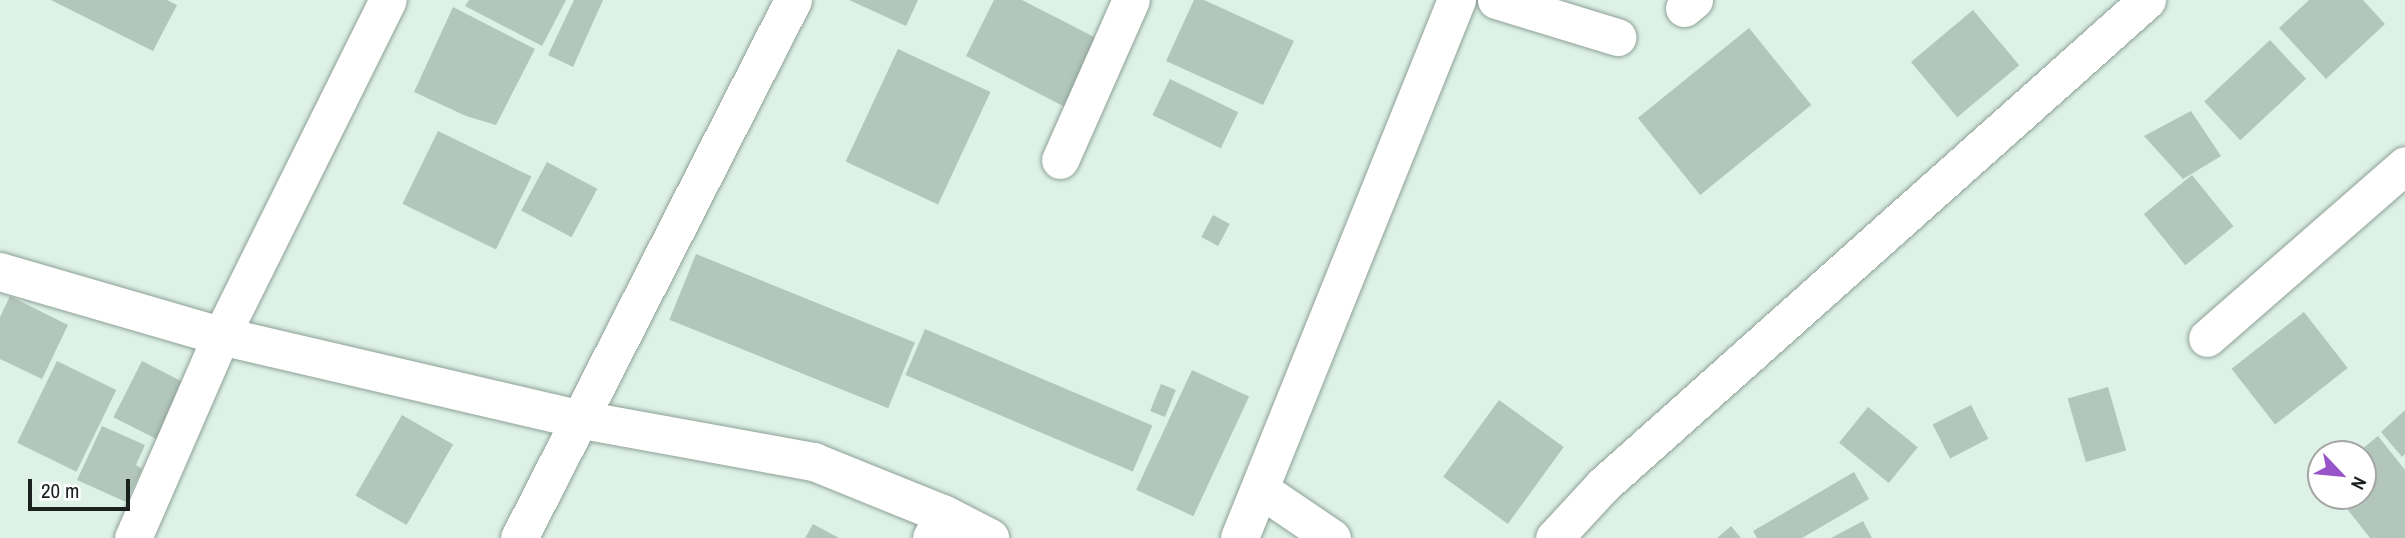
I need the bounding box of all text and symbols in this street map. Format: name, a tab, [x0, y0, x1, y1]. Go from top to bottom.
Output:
north arrow	[2307, 440, 2377, 510]
scale bar	[32, 464, 133, 508]
text: N	[2345, 473, 2373, 494]
text: 20 m	[41, 476, 79, 505]

